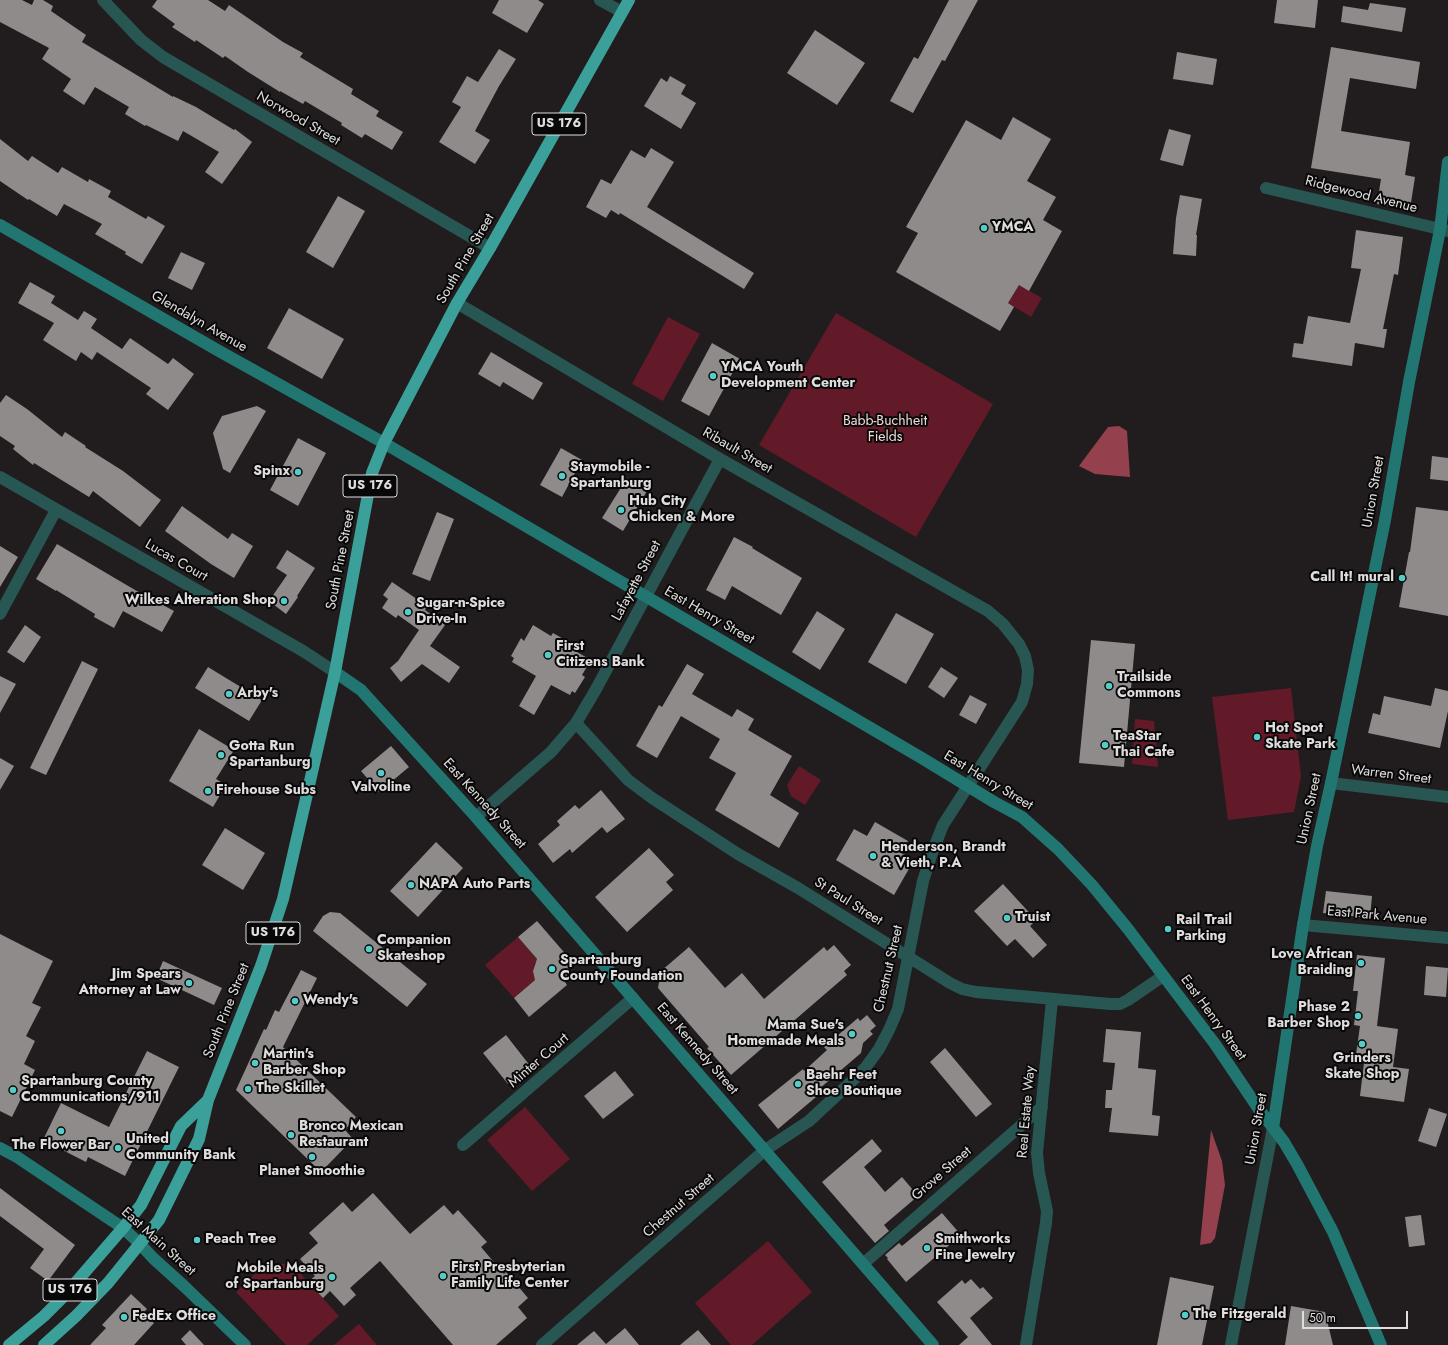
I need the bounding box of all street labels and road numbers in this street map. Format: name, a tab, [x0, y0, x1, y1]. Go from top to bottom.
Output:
street label: Norwood Street	[253, 88, 343, 150]
road number: US 176	[532, 113, 586, 135]
street label: Ridgewood Avenue	[1303, 173, 1419, 217]
street label: South Pine Street	[433, 211, 499, 307]
street label: Glendalyn Avenue	[148, 288, 250, 356]
street label: Ribault Street	[699, 424, 775, 478]
street label: Union Street	[1359, 455, 1389, 529]
road number: US 176	[343, 475, 397, 497]
street label: South Pine Street	[323, 509, 359, 611]
street label: Lucas Court	[142, 536, 210, 586]
street label: Lafayette Street	[609, 538, 665, 624]
street label: East Henry Street	[661, 583, 757, 649]
street label: East Henry Street	[940, 748, 1036, 814]
street label: East Kennedy Street	[439, 755, 529, 853]
street label: Warren Street	[1350, 762, 1432, 788]
street label: Union Street	[1294, 772, 1326, 846]
street label: St Paul Street	[811, 874, 885, 930]
street label: East Park Avenue	[1326, 903, 1428, 929]
road number: US 176	[246, 922, 300, 944]
street label: Chestnut Street	[871, 924, 907, 1014]
street label: South Pine Street	[200, 961, 254, 1061]
street label: East Henry Street	[1176, 972, 1250, 1064]
street label: East Kennedy Street	[653, 1000, 741, 1098]
street label: Minter Court	[505, 1030, 573, 1092]
street label: Real Estate Way	[1015, 1065, 1039, 1159]
street label: Union Street	[1242, 1092, 1272, 1166]
street label: Grove Street	[909, 1144, 975, 1204]
street label: Chestnut Street	[640, 1171, 718, 1241]
street label: East Main Street	[117, 1204, 199, 1280]
road number: US 176	[43, 1279, 97, 1301]

